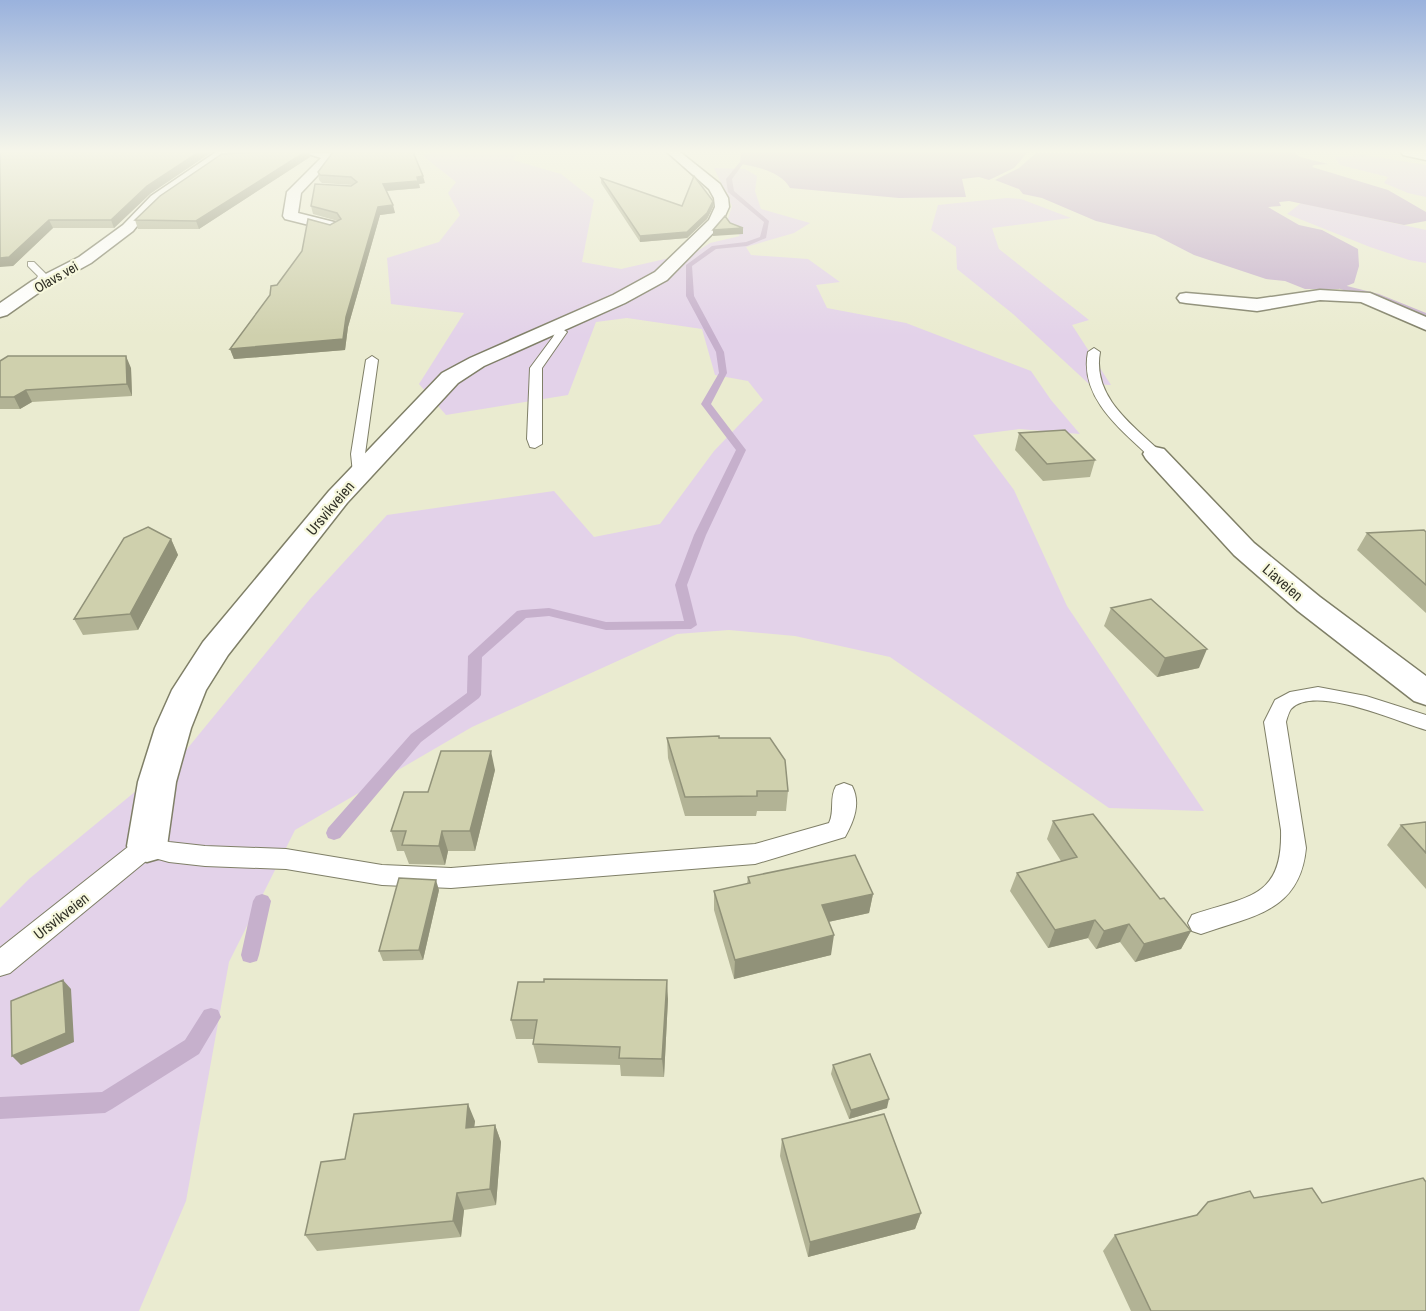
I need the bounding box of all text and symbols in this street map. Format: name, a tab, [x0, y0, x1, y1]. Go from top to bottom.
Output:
street label: Olavs vei	[31, 257, 81, 297]
street label: Ursvikveien	[301, 476, 359, 540]
street label: Liaveien	[1258, 559, 1308, 605]
street label: Ursvikveien	[29, 888, 93, 944]

